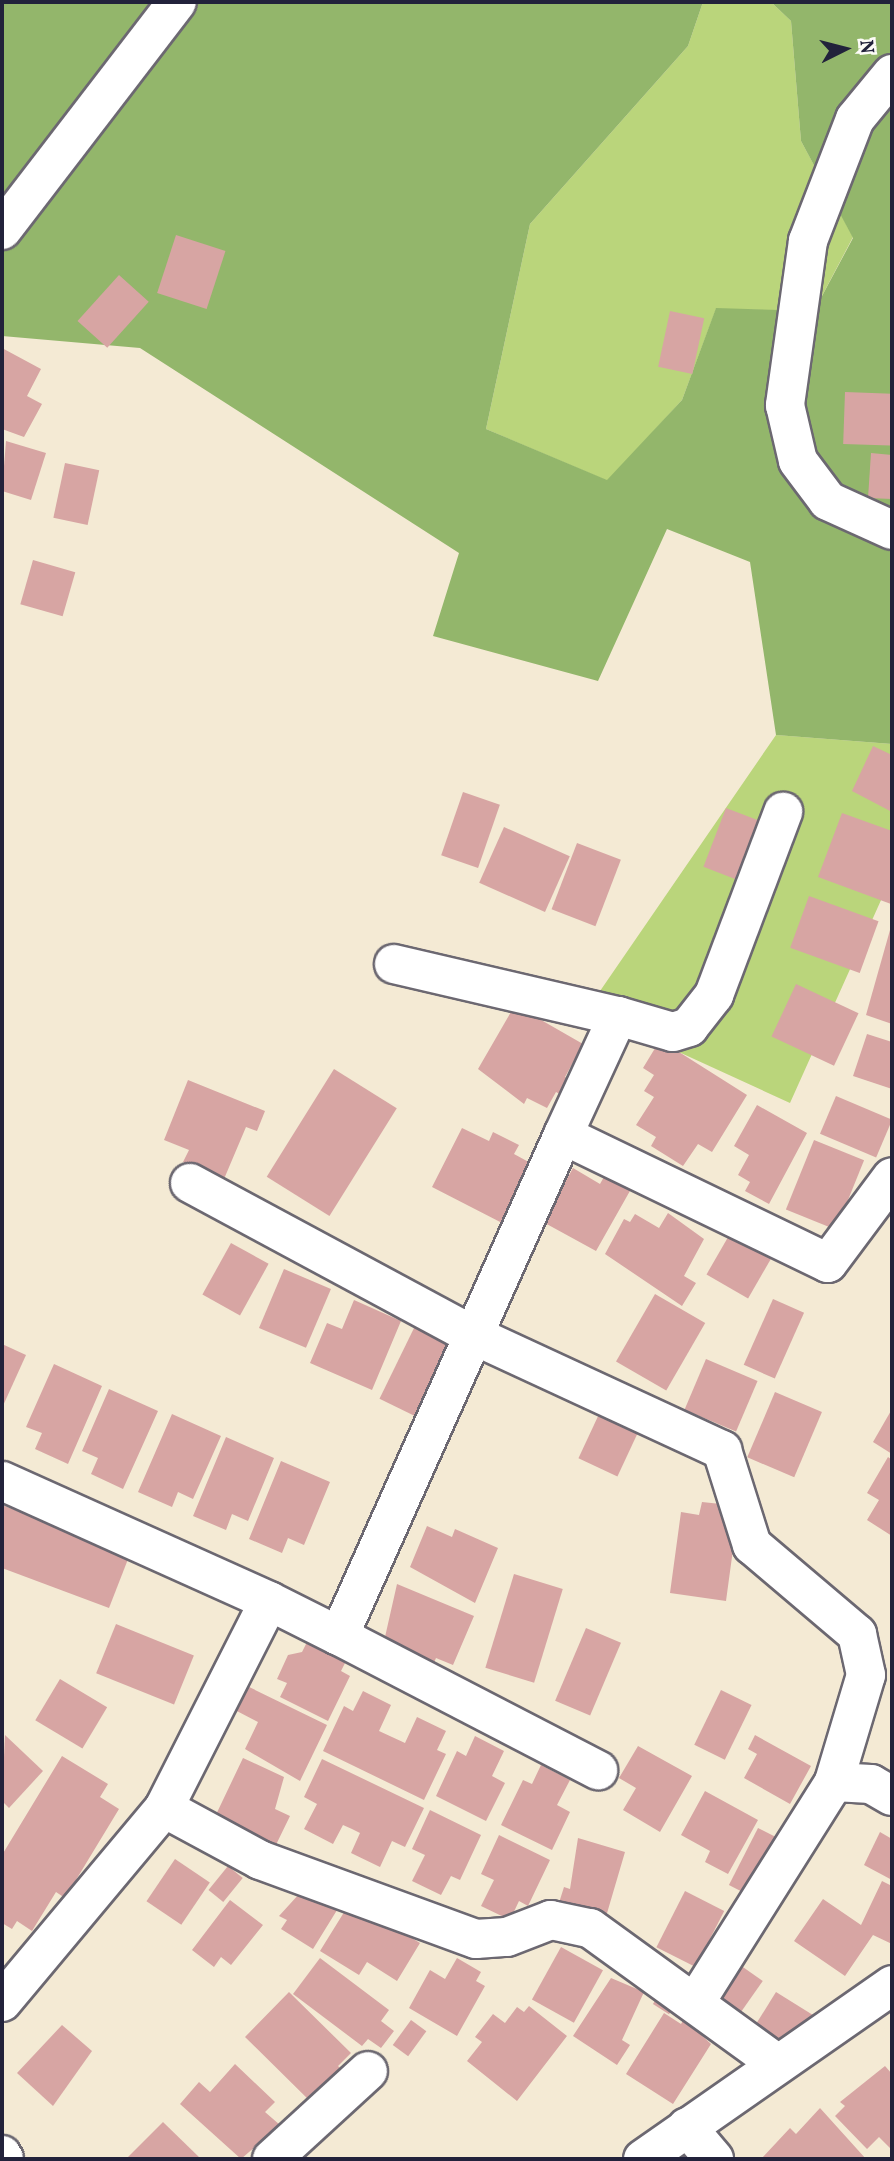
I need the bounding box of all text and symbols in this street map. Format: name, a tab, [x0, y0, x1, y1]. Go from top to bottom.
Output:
north arrow	[810, 14, 880, 84]
text: N	[852, 39, 880, 55]

